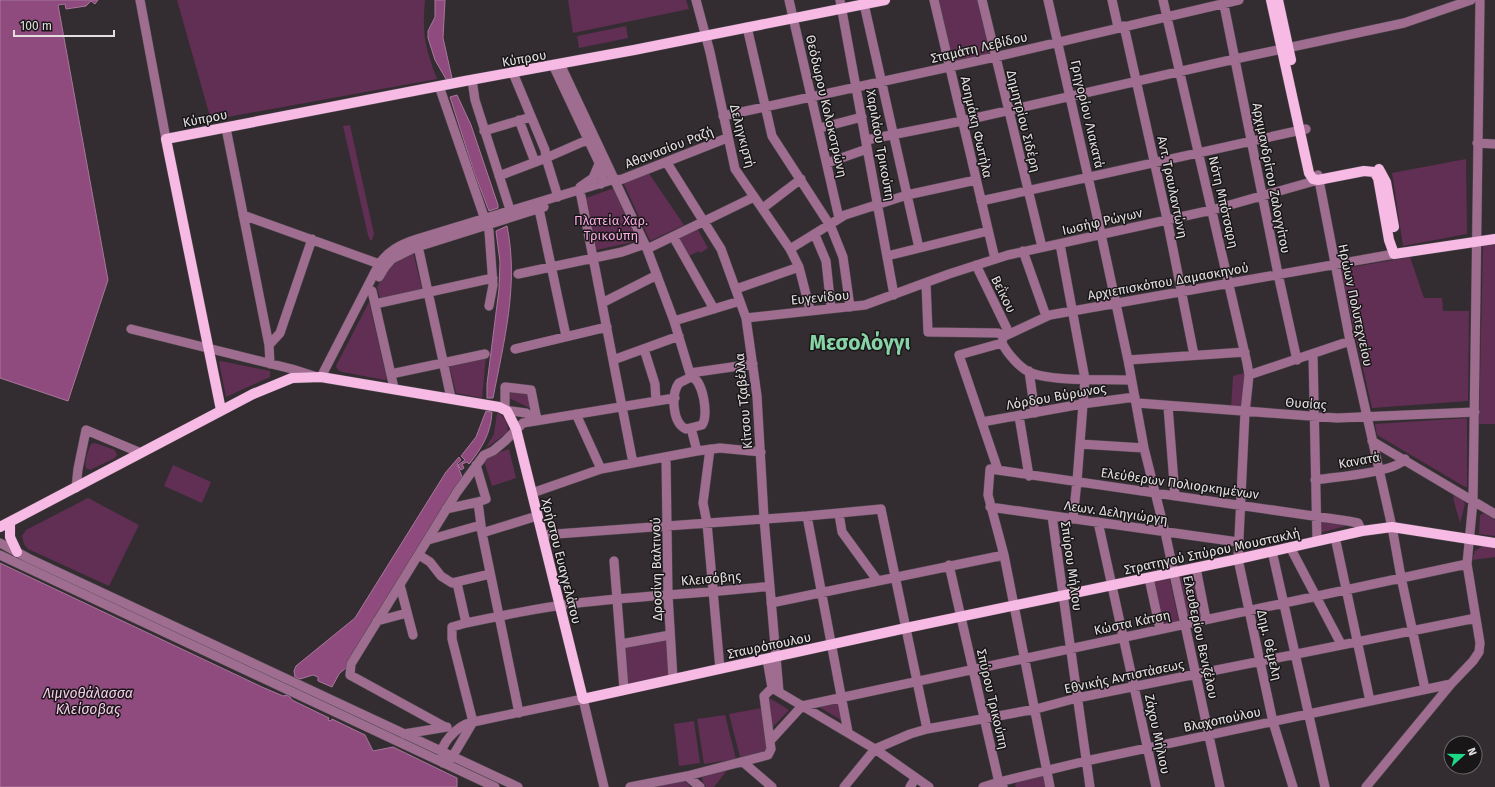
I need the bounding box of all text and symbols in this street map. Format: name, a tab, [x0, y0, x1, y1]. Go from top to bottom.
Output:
scale bar	[14, 12, 114, 38]
text: 100 m	[20, 19, 52, 33]
street label: Σταμάτη Λεβίδου	[929, 29, 1029, 66]
street label: Θεόδωρου Κολοκοτρώνη	[803, 33, 850, 179]
street label: Κύπρου	[501, 47, 548, 70]
street label: Γρηγορίου Λιακατά	[1068, 59, 1107, 170]
street label: Δημητρίου Σιδέρη	[1004, 68, 1043, 174]
street label: Ασημάκη Φωτήλα	[958, 75, 996, 180]
street label: Χαριλάου Τρικούπη	[863, 88, 898, 202]
street label: Αρχιμανδρίτου Ζαλογγίτου	[1250, 101, 1293, 255]
street label: Δεληγκιρτή	[727, 103, 758, 170]
street label: Κύπρου	[182, 107, 229, 130]
street label: Αθανασίου Ραζή	[623, 124, 716, 171]
street label: Αντ. Τραυλαντώνη	[1154, 135, 1191, 240]
street label: Νότη Μπότσαρη	[1206, 155, 1241, 250]
street label: Ιωσήφ Ρώγων	[1060, 205, 1144, 238]
park label: Πλατεία Χαρ. Τρικούπη	[574, 213, 648, 243]
street label: Ηρώων Πολυτεχνείου	[1335, 243, 1376, 368]
street label: Αρχιεπισκόπου Δαμασκηνού	[1086, 260, 1250, 303]
street label: Βεΐκου	[988, 273, 1020, 315]
street label: Ευγενίδου	[790, 287, 850, 308]
district label: Μεσολόγγι	[810, 330, 911, 356]
street label: Κίτσου Τζαβέλλα	[732, 352, 755, 449]
street label: Λόρδου Βύρωνος	[1005, 380, 1107, 413]
street label: Θυσίας	[1285, 395, 1327, 412]
street label: Κανατά	[1337, 449, 1381, 472]
street label: Ελεύθερων Πολιορκημένων	[1100, 465, 1261, 502]
street label: Χρήστου Ευαγγελάτου	[539, 497, 584, 625]
street label: Λεων. Δεληγιώργη	[1063, 498, 1169, 527]
street label: Δροσίνη Βαλτινού	[648, 517, 665, 621]
street label: Σπύρου Μήλιου	[1058, 520, 1085, 612]
street label: Στρατηγού Σπύρου Μουστακλή	[1123, 526, 1301, 577]
street label: Κλεισόβης	[680, 568, 742, 589]
street label: Ελευθερίου Βενιζέλου	[1180, 574, 1221, 700]
street label: Κώστα Κάτση	[1092, 607, 1172, 638]
street label: Δημ. Θέμελη	[1254, 608, 1285, 682]
street label: Σταυρόπουλου	[726, 629, 812, 662]
street label: Σπύρου Τρικούπη	[974, 648, 1011, 751]
street label: Εθνικής Αντιστάσεως	[1063, 656, 1185, 697]
water label: Λιμνοθάλασσα Κλείσοβας	[42, 685, 133, 718]
street label: Ζάχου Μήλιου	[1142, 693, 1173, 775]
street label: Βλαχοπούλου	[1182, 704, 1262, 735]
north arrow	[1443, 735, 1483, 775]
text: N	[1464, 746, 1479, 757]

